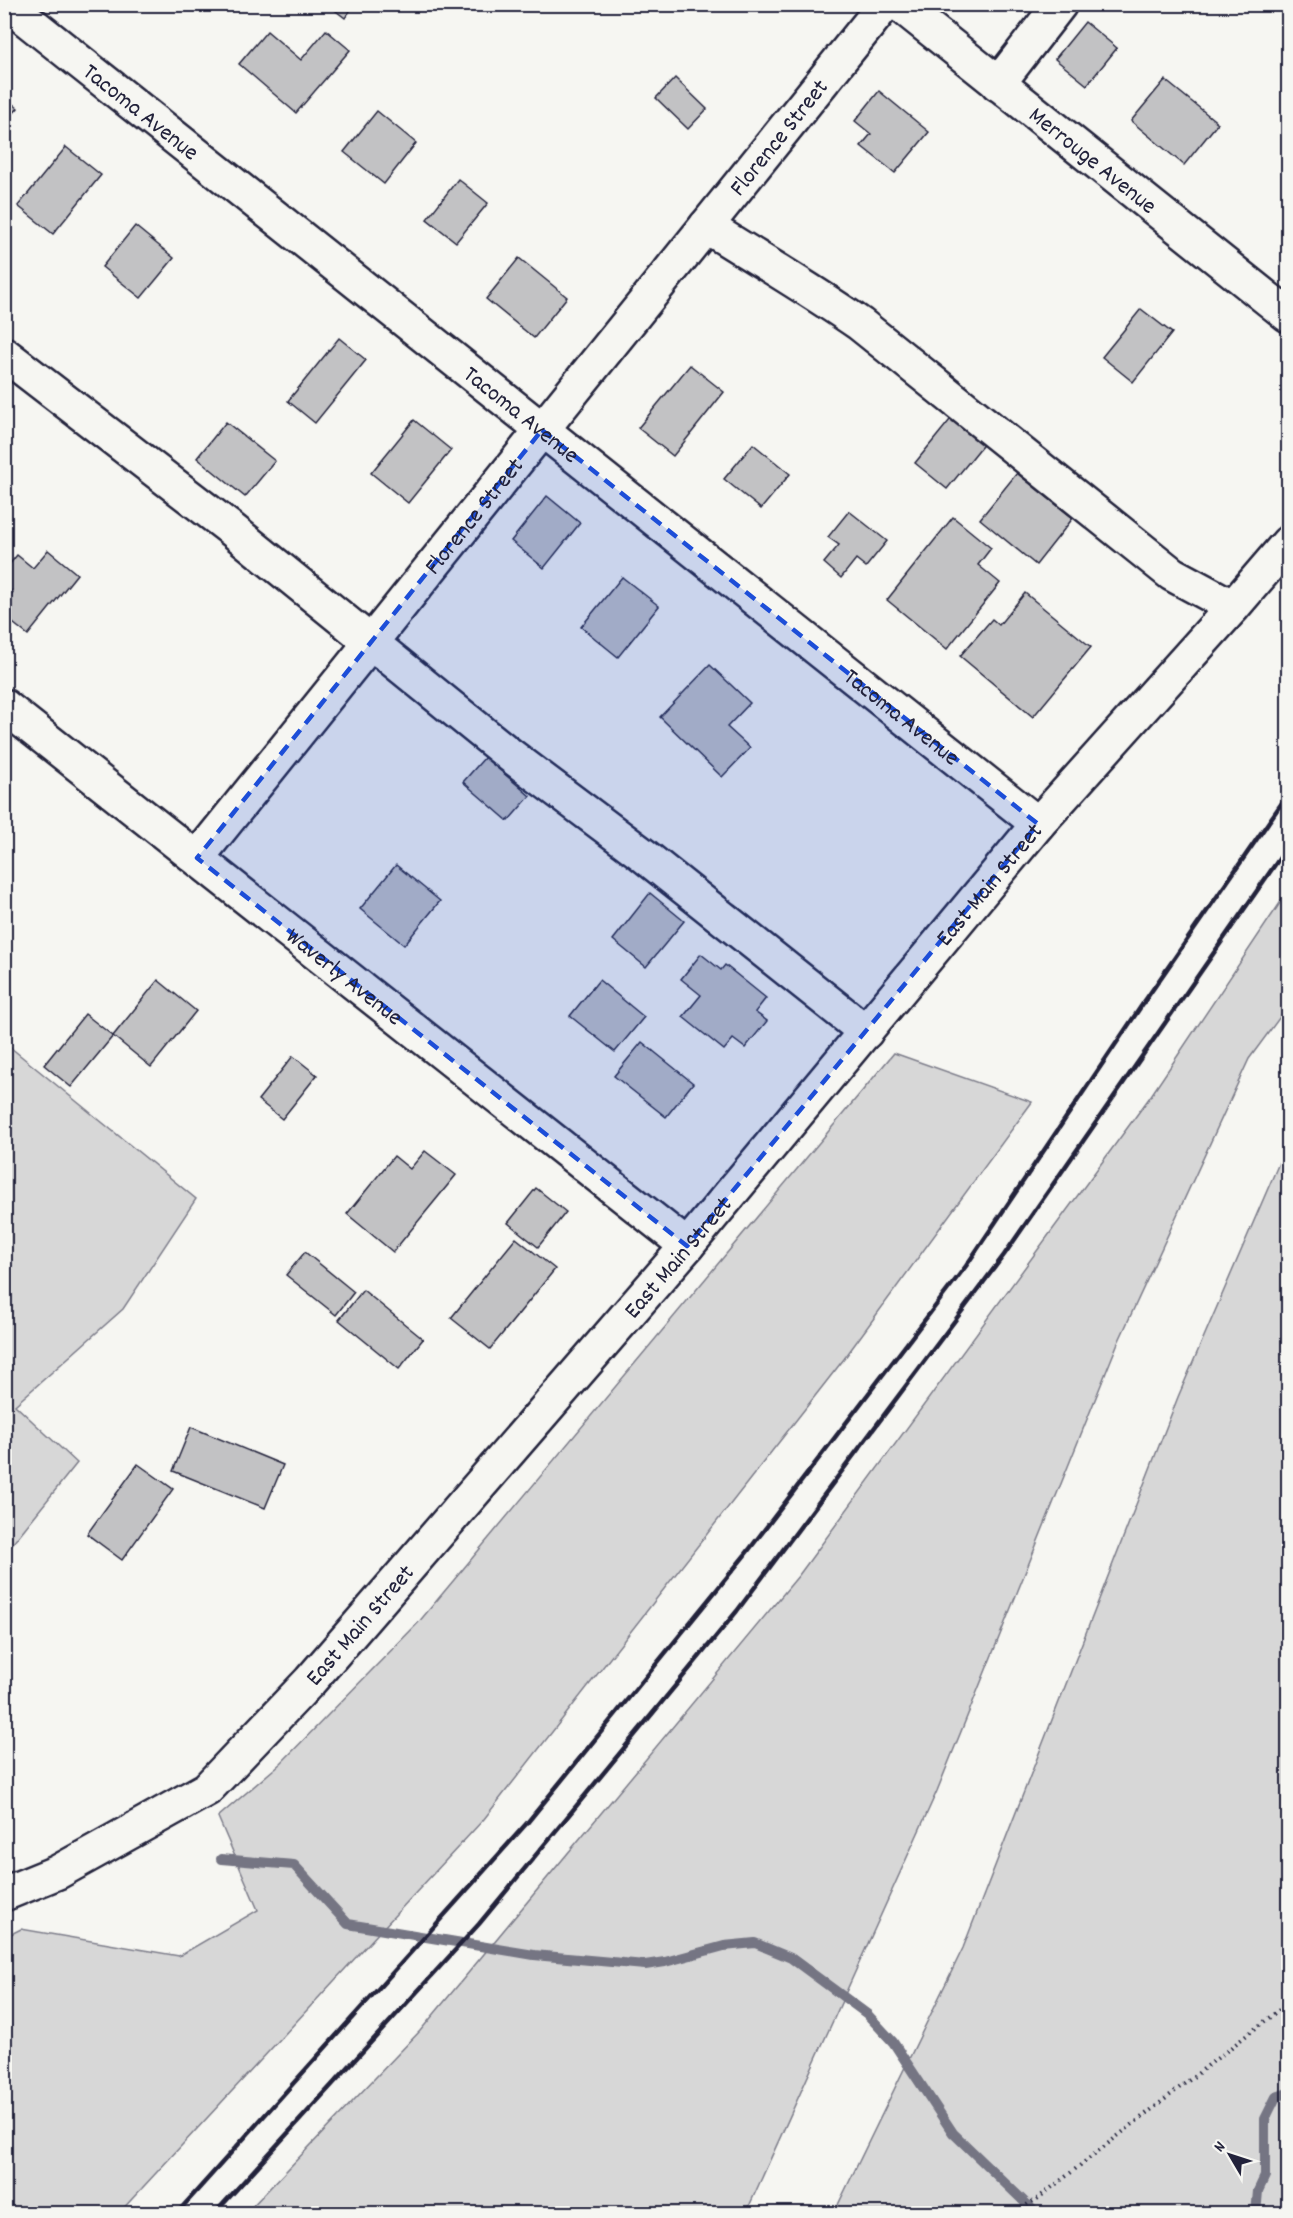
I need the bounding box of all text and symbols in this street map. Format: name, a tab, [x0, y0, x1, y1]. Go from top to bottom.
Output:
street label: Tacoma Avenue	[74, 56, 205, 170]
street label: Florence Street	[723, 73, 838, 205]
street label: Merrouge Avenue	[1020, 100, 1163, 224]
street label: Tacoma Avenue	[455, 359, 586, 473]
street label: Florence Street	[418, 451, 533, 583]
street label: Tacoma Avenue	[835, 662, 966, 775]
street label: East Main Street	[929, 816, 1052, 955]
street label: Waverly Avenue	[277, 921, 409, 1035]
street label: East Main Street	[617, 1190, 741, 1327]
street label: East Main Street	[299, 1558, 424, 1695]
north arrow	[1200, 2125, 1260, 2185]
text: N	[1209, 2137, 1232, 2157]

